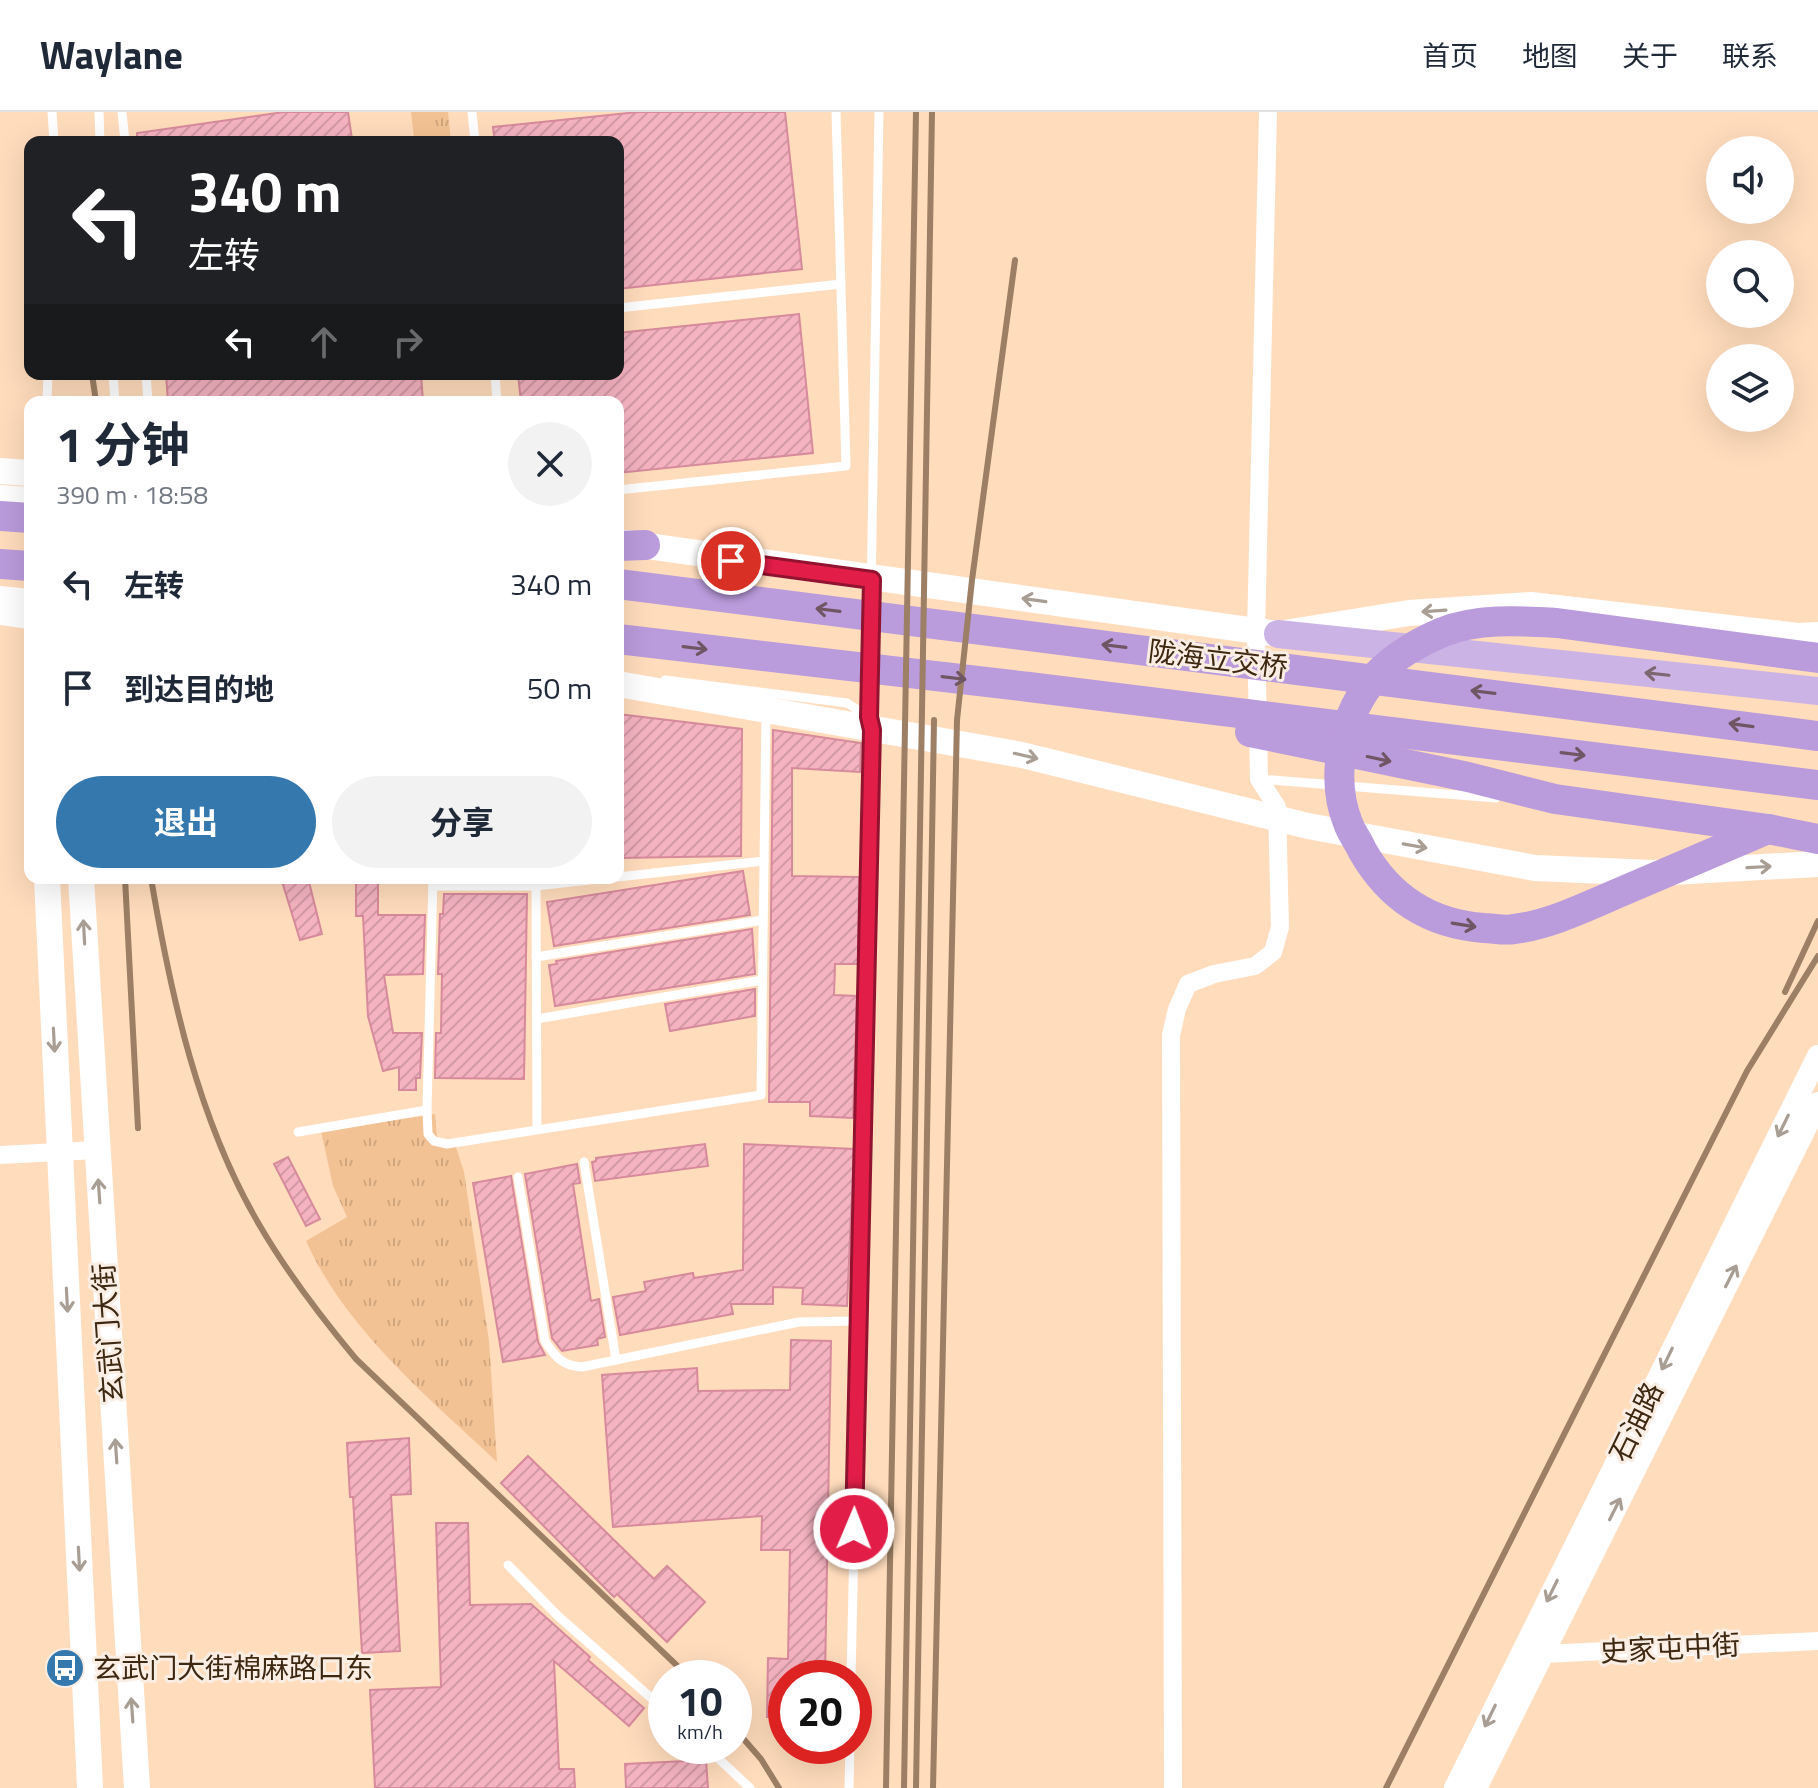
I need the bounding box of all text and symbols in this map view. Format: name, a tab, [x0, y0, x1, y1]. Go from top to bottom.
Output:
text: Waylane	[40, 26, 183, 84]
text: 首页	[1422, 34, 1478, 77]
text: 地图	[1522, 34, 1578, 77]
text: 关于	[1622, 34, 1678, 77]
text: 联系	[1722, 34, 1778, 77]
map controls	[1706, 136, 1794, 432]
button: sound	[1706, 136, 1794, 224]
text: 340 m	[188, 149, 341, 234]
icon: left	[56, 168, 160, 272]
text: 左转	[188, 227, 260, 282]
button: search	[1706, 240, 1794, 328]
icon: left	[218, 320, 262, 364]
icon: ahead	[302, 320, 346, 364]
icon: right	[386, 320, 430, 364]
button: layers	[1706, 344, 1794, 432]
text: 1 分钟	[56, 408, 189, 481]
button: close	[508, 422, 592, 506]
text: 390 m · 18:58	[56, 475, 208, 514]
pin	[697, 527, 765, 595]
icon: arrive	[709, 539, 753, 583]
text: 340 m	[510, 561, 592, 607]
icon: left	[56, 562, 100, 606]
text: 左转	[124, 562, 184, 608]
one-way arrow	[1022, 592, 1047, 607]
one-way arrow	[816, 602, 841, 617]
one-way arrow	[1421, 604, 1448, 619]
street label: 陇海立交桥	[1146, 629, 1290, 688]
one-way arrow	[1101, 638, 1128, 653]
one-way arrow	[682, 641, 708, 656]
text: 50 m	[527, 665, 592, 711]
icon: arrive	[56, 666, 100, 710]
text: 到达目的地	[124, 666, 274, 712]
one-way arrow	[1644, 666, 1671, 681]
one-way arrow	[941, 671, 966, 686]
one-way arrow	[1471, 684, 1496, 699]
one-way arrow	[1729, 717, 1754, 732]
one-way arrow	[1559, 746, 1586, 761]
one-way arrow	[1012, 749, 1038, 764]
one-way arrow	[1366, 752, 1392, 767]
button: 退出	[56, 776, 316, 868]
button: 分享	[332, 776, 592, 868]
one-way arrow	[1402, 840, 1427, 855]
one-way arrow	[1745, 859, 1772, 874]
one-way arrow	[1451, 918, 1476, 933]
one-way arrow	[76, 919, 91, 946]
one-way arrow	[47, 1026, 62, 1053]
one-way arrow	[1775, 1113, 1790, 1137]
one-way arrow	[91, 1178, 106, 1205]
street label: 玄武门大街	[81, 1262, 134, 1404]
one-way arrow	[1724, 1265, 1739, 1289]
one-way arrow	[59, 1286, 74, 1313]
one-way arrow	[1659, 1346, 1675, 1370]
street label: 石油路	[1598, 1375, 1673, 1469]
one-way arrow	[108, 1438, 123, 1465]
position arrow	[812, 1487, 896, 1571]
one-way arrow	[1608, 1497, 1623, 1521]
one-way arrow	[72, 1545, 87, 1572]
one-way arrow	[1543, 1579, 1559, 1603]
street label: 史家屯中街	[1599, 1622, 1741, 1673]
place label: 玄武门大街棉麻路口东	[93, 1646, 373, 1689]
bus stop icon: 玄武门大街棉麻路口东	[44, 1647, 86, 1689]
speed limit sign: 20	[768, 1660, 872, 1764]
text: 10	[678, 1671, 722, 1732]
one-way arrow	[124, 1697, 139, 1724]
one-way arrow	[1482, 1704, 1497, 1728]
text: km/h	[677, 1716, 723, 1747]

